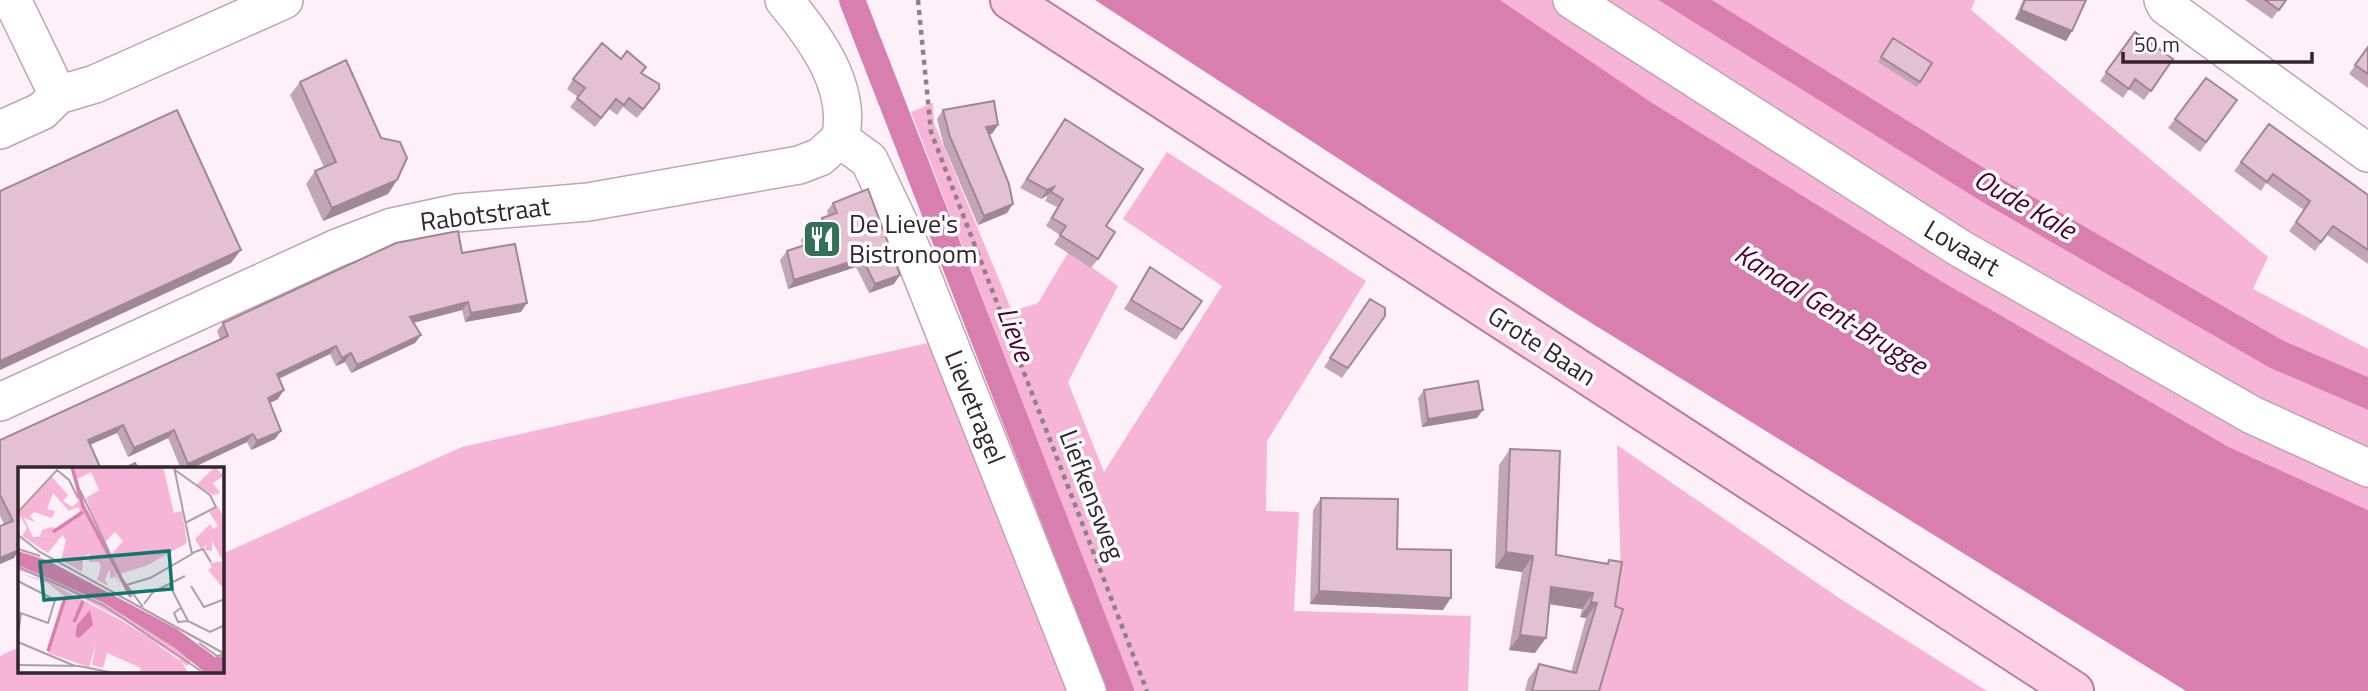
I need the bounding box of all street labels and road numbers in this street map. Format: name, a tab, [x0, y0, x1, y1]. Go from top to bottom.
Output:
street label: Rabotstraat	[418, 186, 552, 241]
street label: Lovaart	[1917, 210, 2008, 285]
street label: Grote Baan	[1480, 296, 1604, 395]
street label: Lievetragel	[935, 344, 1016, 470]
street label: Liefkensweg	[1050, 424, 1135, 566]

